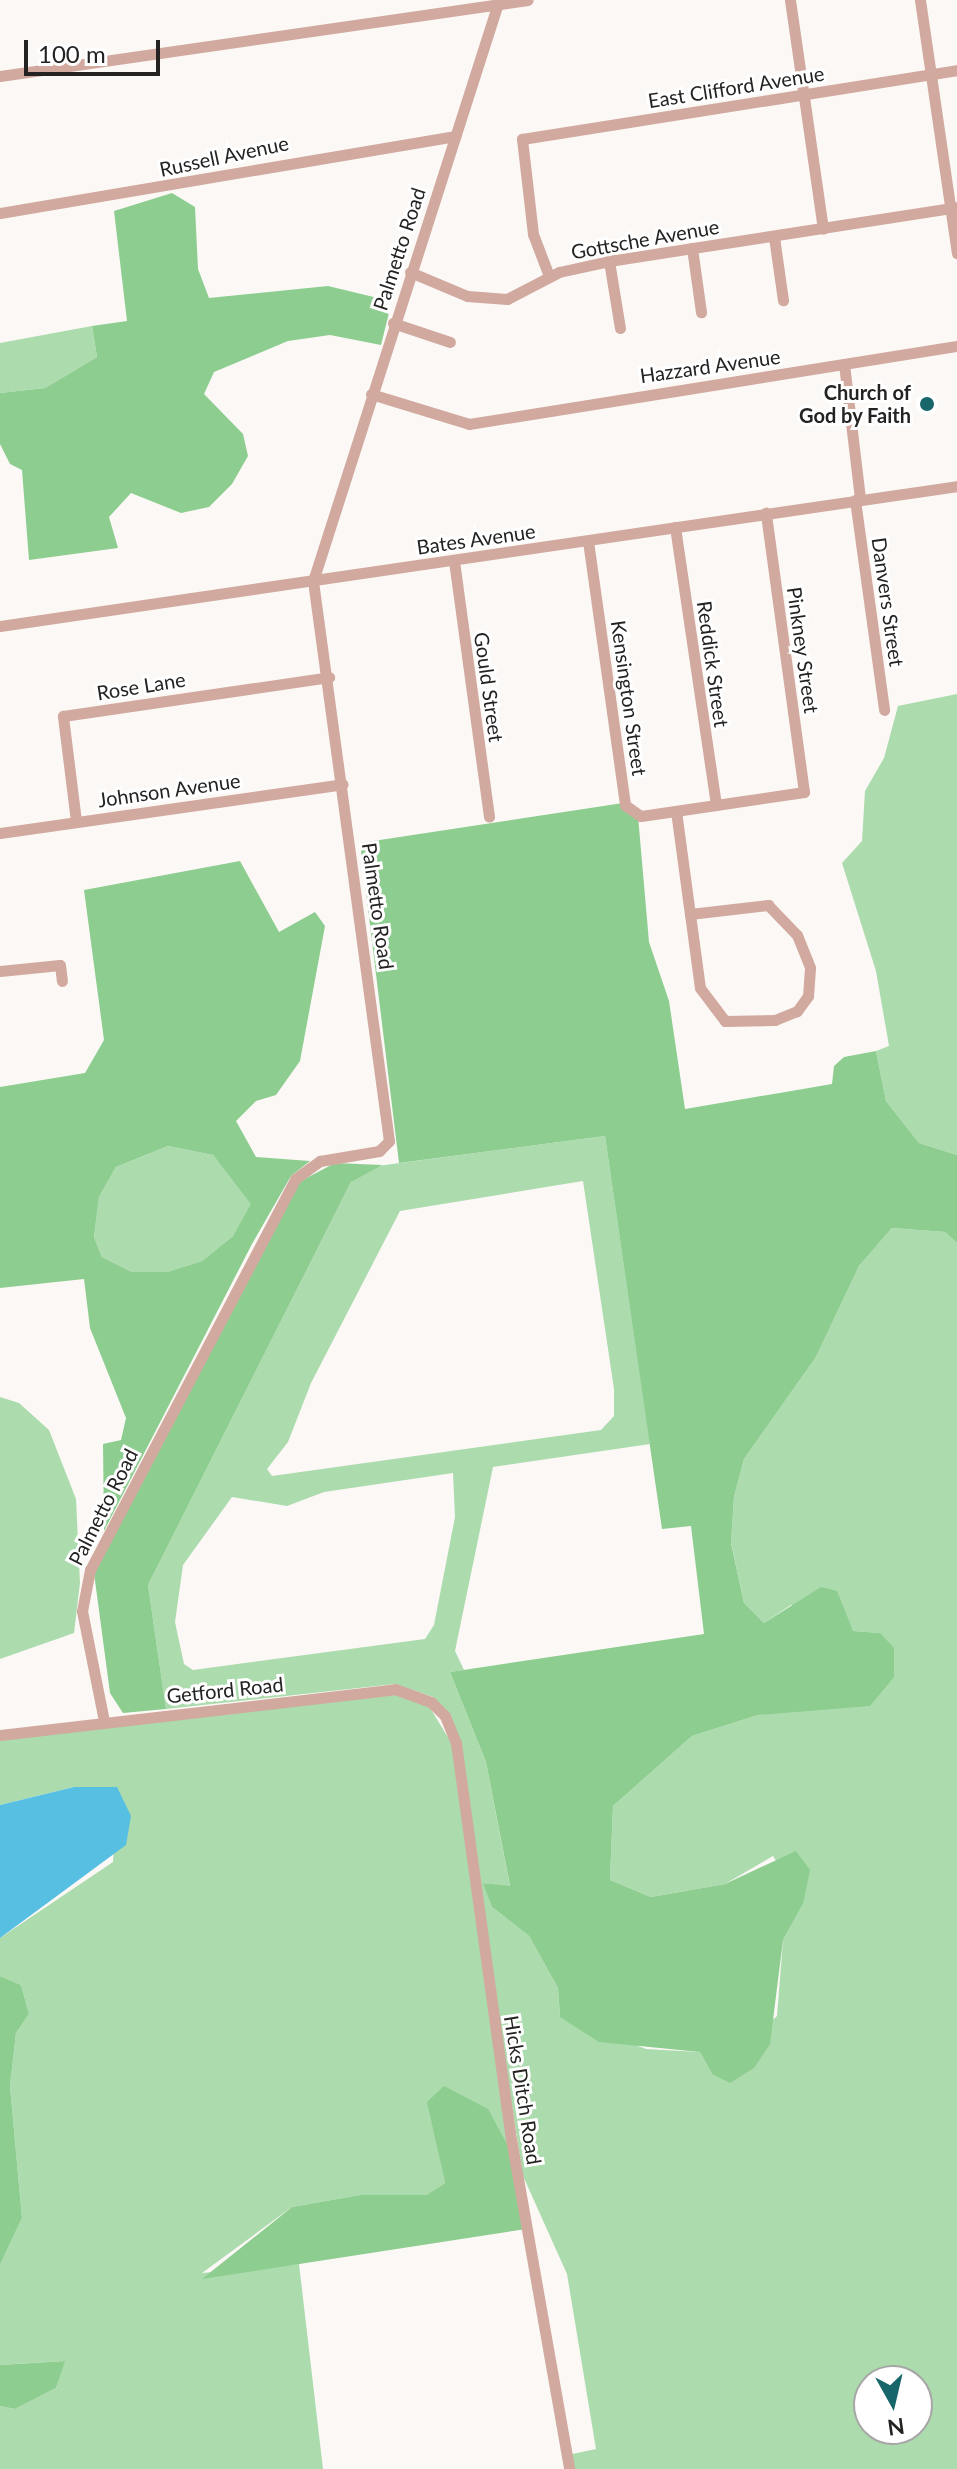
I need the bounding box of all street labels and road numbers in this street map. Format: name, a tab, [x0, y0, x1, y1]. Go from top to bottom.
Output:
street label: East Clifford Avenue	[646, 61, 826, 113]
street label: Russell Avenue	[157, 131, 291, 181]
street label: Palmetto Road	[368, 185, 430, 313]
street label: Gottsche Avenue	[569, 214, 721, 264]
street label: Hazzard Avenue	[638, 344, 782, 388]
street label: Bates Avenue	[415, 519, 537, 559]
street label: Danvers Street	[867, 536, 909, 668]
street label: Pinkney Street	[782, 585, 824, 715]
street label: Reddick Street	[692, 599, 734, 729]
street label: Kensington Street	[606, 619, 652, 777]
street label: Gould Street	[469, 631, 509, 743]
street label: Rose Lane	[95, 667, 187, 705]
street label: Johnson Avenue	[96, 768, 242, 812]
street label: Palmetto Road	[357, 841, 399, 971]
street label: Palmetto Road	[63, 1445, 143, 1569]
street label: Getford Road	[165, 1672, 285, 1708]
street label: Hicks Ditch Road	[499, 2014, 547, 2166]

